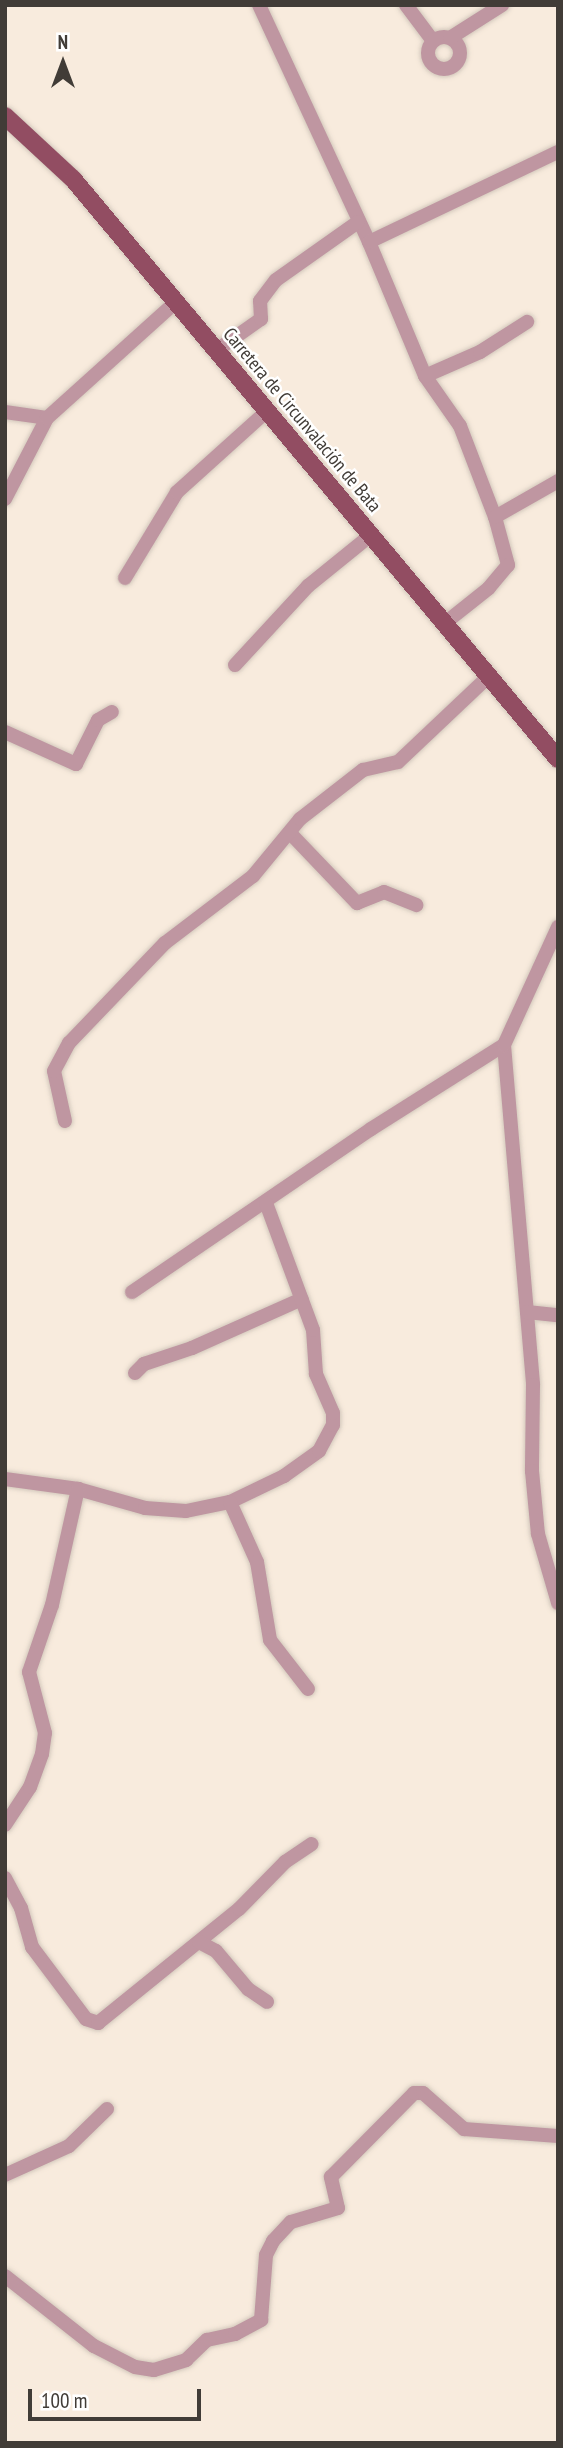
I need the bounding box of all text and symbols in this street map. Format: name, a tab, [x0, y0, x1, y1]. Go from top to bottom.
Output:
north arrow	[28, 28, 98, 98]
text: N	[58, 30, 68, 54]
street label: Carretera de Circunvalación de Bata	[218, 323, 386, 517]
scale bar	[32, 2374, 205, 2418]
text: 100 m	[41, 2387, 87, 2414]

